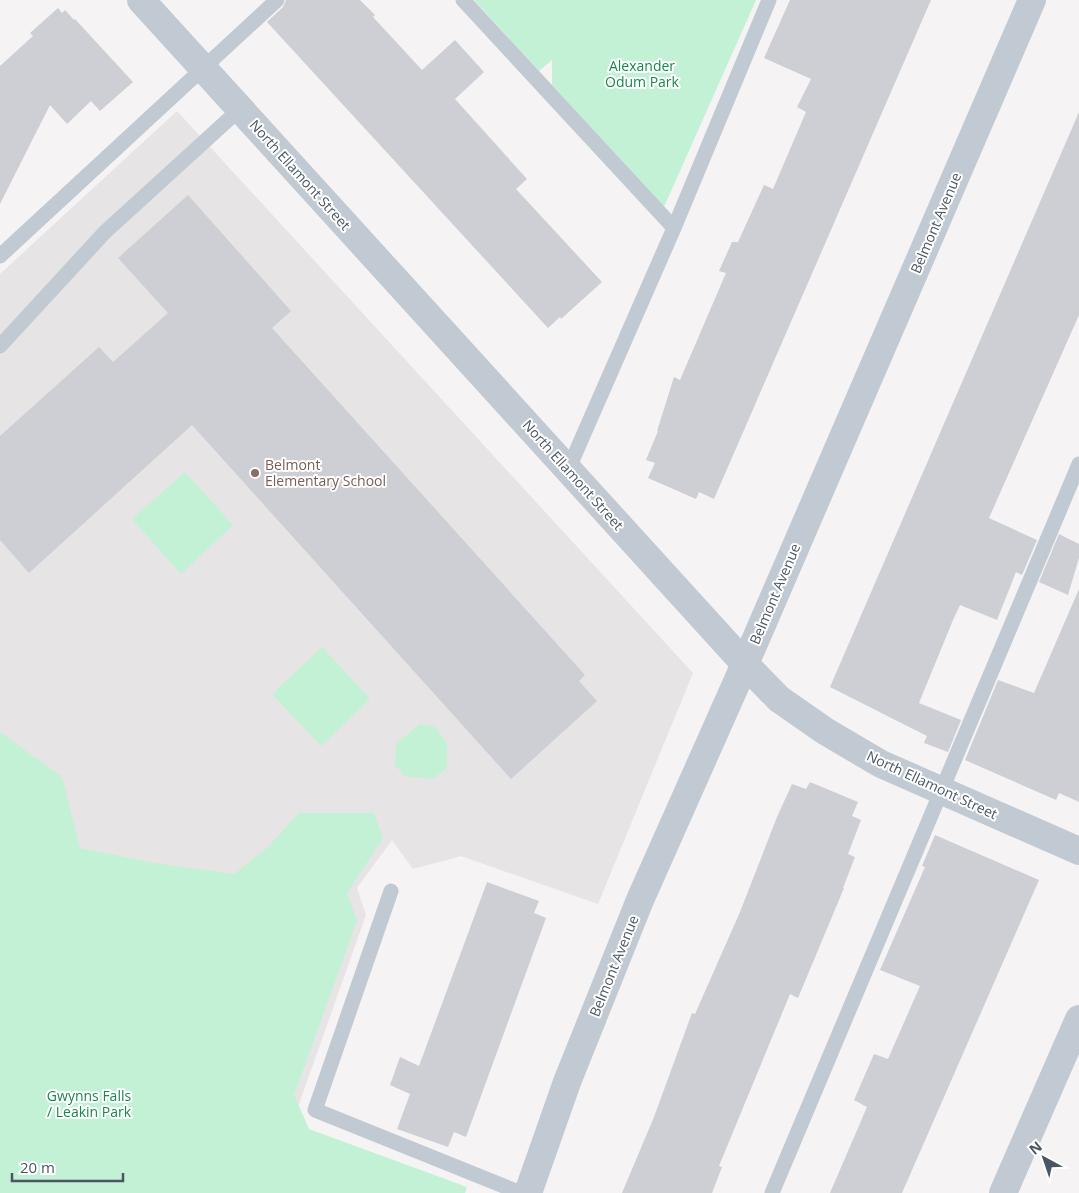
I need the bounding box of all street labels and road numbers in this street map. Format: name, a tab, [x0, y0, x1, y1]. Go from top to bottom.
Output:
street label: North Ellamont Street	[246, 115, 355, 234]
street label: Belmont Avenue	[906, 169, 965, 276]
street label: North Ellamont Street	[519, 415, 628, 534]
street label: Belmont Avenue	[745, 540, 804, 647]
street label: North Ellamont Street	[864, 746, 1001, 823]
street label: Belmont Avenue	[585, 912, 643, 1019]

